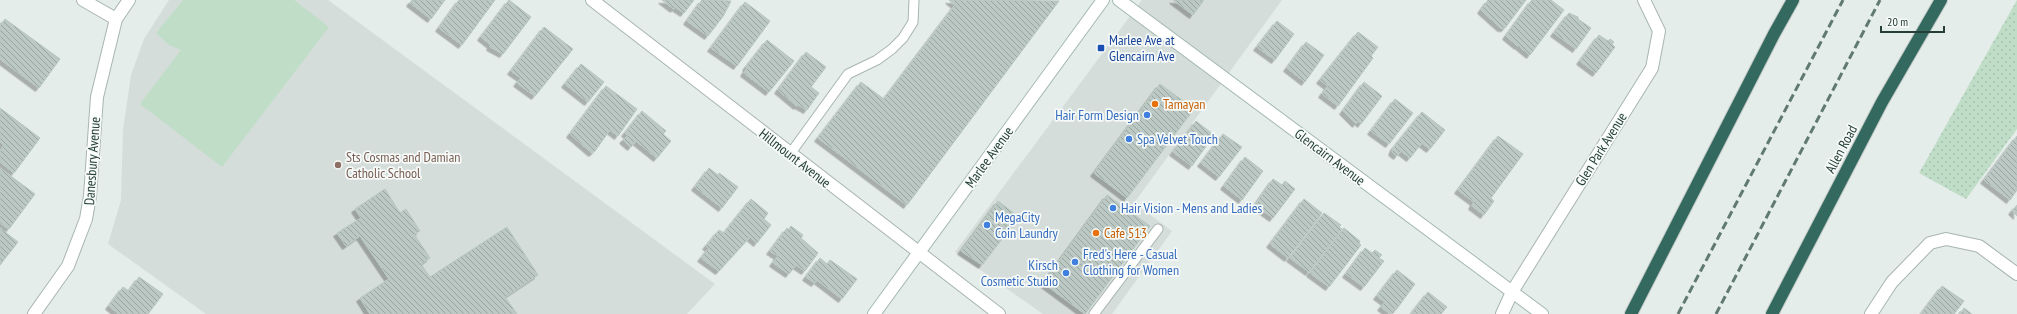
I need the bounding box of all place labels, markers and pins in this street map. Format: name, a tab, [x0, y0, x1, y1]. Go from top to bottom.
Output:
place label: Marlee Ave at Glencairn Ave	[1109, 31, 1175, 65]
marker: Marlee Ave at Glencairn Ave	[1096, 43, 1106, 53]
place label: Tamayan	[1163, 95, 1205, 113]
marker: Tamayan	[1150, 99, 1160, 109]
place label: Hair Form Design	[1055, 106, 1139, 124]
marker: Hair Form Design	[1142, 110, 1152, 120]
place label: Spa Velvet Touch	[1137, 130, 1218, 148]
marker: Spa Velvet Touch	[1124, 134, 1134, 144]
place label: Sts Cosmas and Damian Catholic School	[346, 148, 460, 182]
marker: Sts Cosmas and Damian Catholic School	[333, 160, 343, 170]
place label: Hair Vision - Mens and Ladies	[1121, 199, 1262, 217]
marker: Hair Vision - Mens and Ladies	[1108, 203, 1118, 213]
place label: MegaCity Coin Laundry	[995, 208, 1059, 242]
marker: MegaCity Coin Laundry	[982, 220, 992, 230]
place label: Cafe 513	[1104, 224, 1147, 242]
marker: Cafe 513	[1091, 228, 1101, 238]
place label: Fred's Here - Casual Clothing for Women	[1083, 245, 1179, 279]
place label: Kirsch Cosmetic Studio	[981, 256, 1058, 290]
marker: Fred's Here - Casual Clothing for Women	[1070, 257, 1080, 267]
marker: Kirsch Cosmetic Studio	[1061, 268, 1071, 278]

